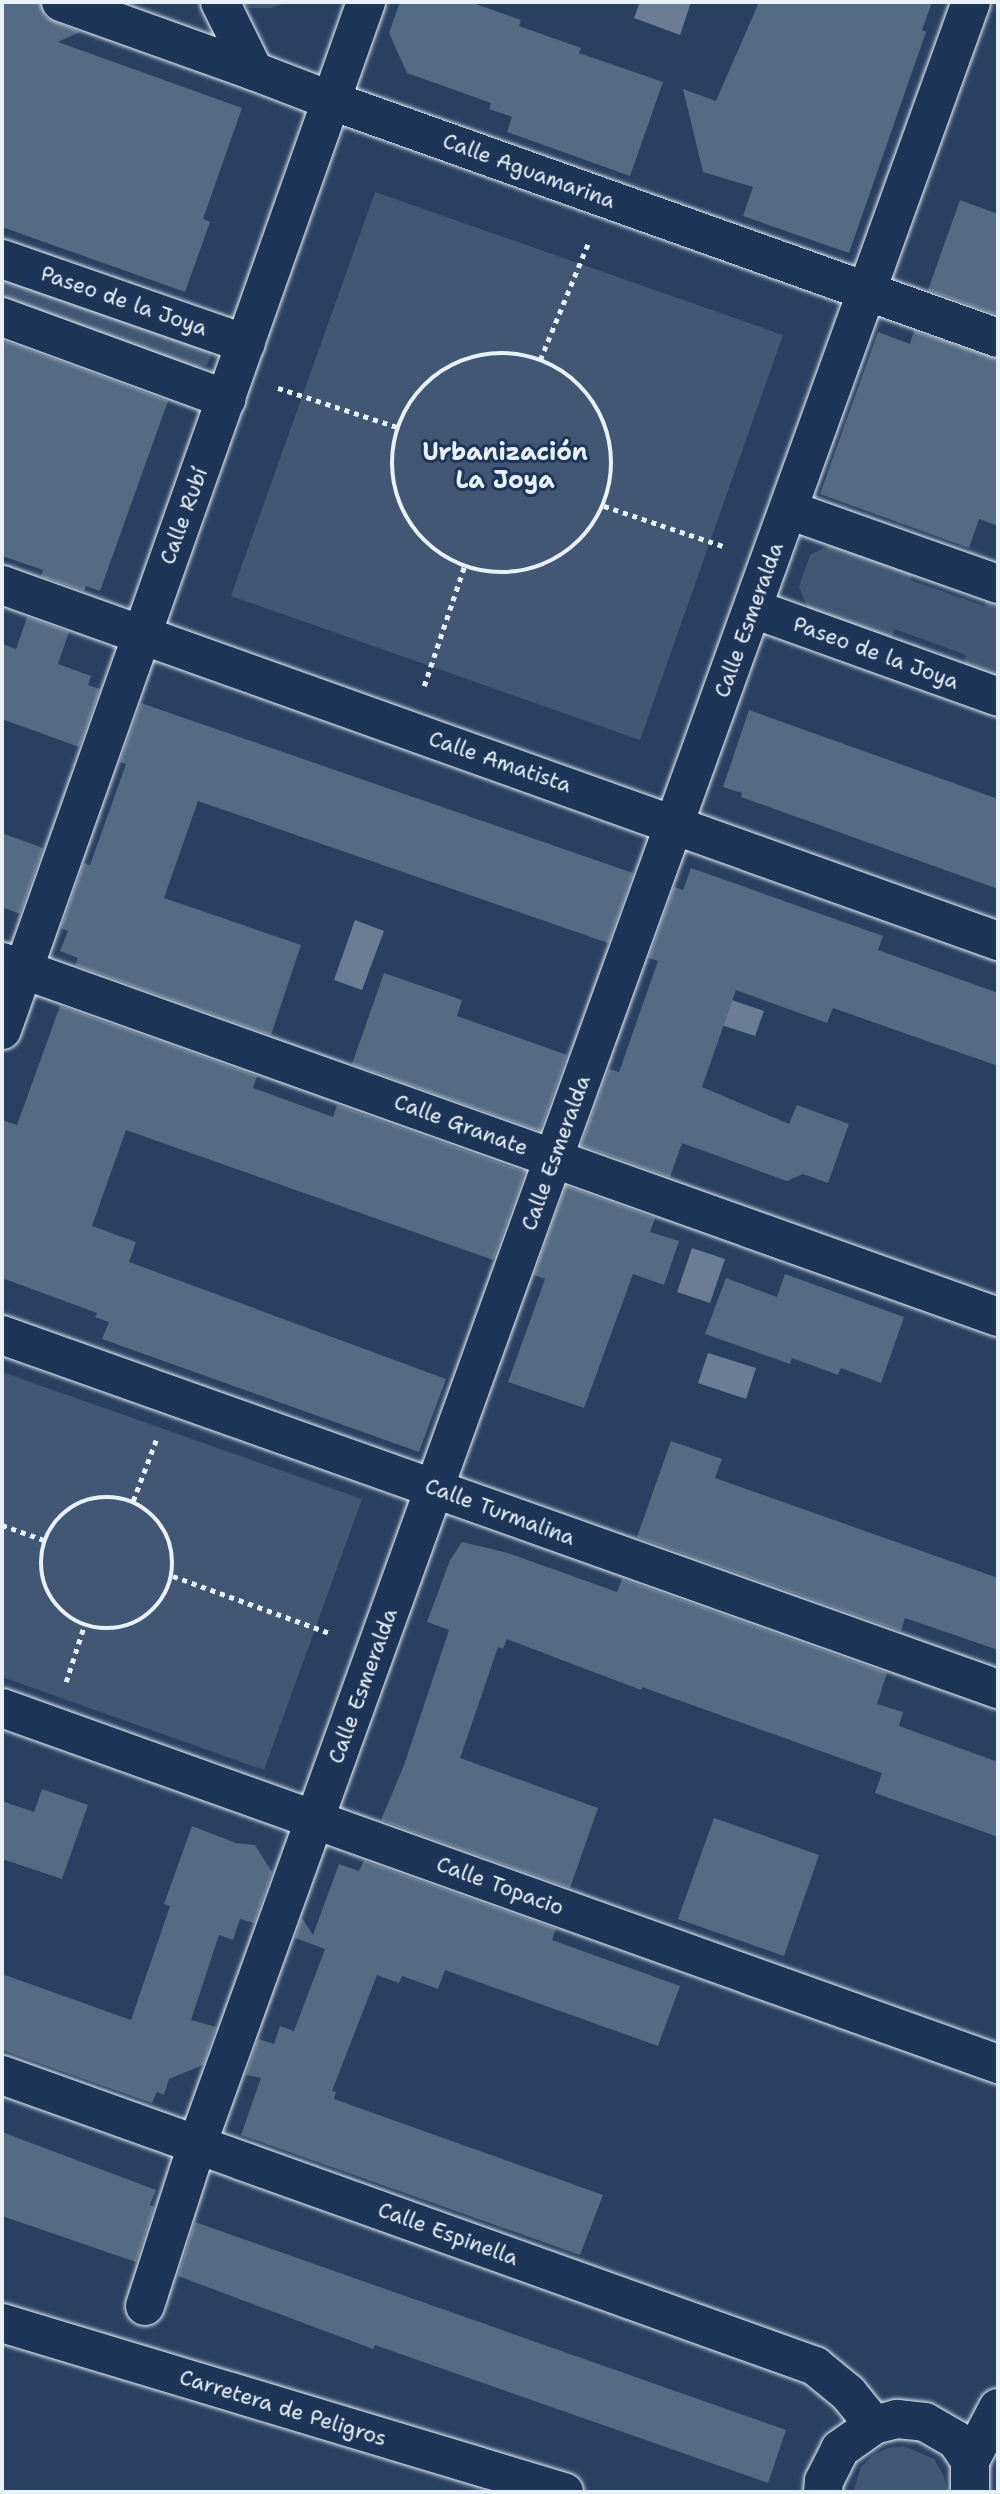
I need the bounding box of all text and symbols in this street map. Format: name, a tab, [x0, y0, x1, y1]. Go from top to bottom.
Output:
street label: Calle Aguamarina	[439, 128, 619, 214]
street label: Paseo de la Joya	[37, 261, 211, 341]
district label: Urbanización La Joya	[422, 439, 588, 495]
street label: Calle Rubí	[155, 464, 213, 568]
street label: Calle Esmeralda	[709, 539, 789, 701]
street label: Paseo de la Joya	[790, 611, 962, 695]
street label: Calle Amatista	[425, 726, 575, 798]
street label: Calle Esmeralda	[516, 1072, 596, 1234]
street label: Calle Granate	[391, 1089, 531, 1161]
street label: Calle Turmalina	[422, 1473, 578, 1551]
street label: Calle Esmeralda	[323, 1605, 403, 1767]
street label: Calle Topacio	[433, 1851, 567, 1921]
street label: Calle Espinella	[375, 2197, 521, 2271]
street label: Carretera de Peligros	[176, 2365, 390, 2451]

